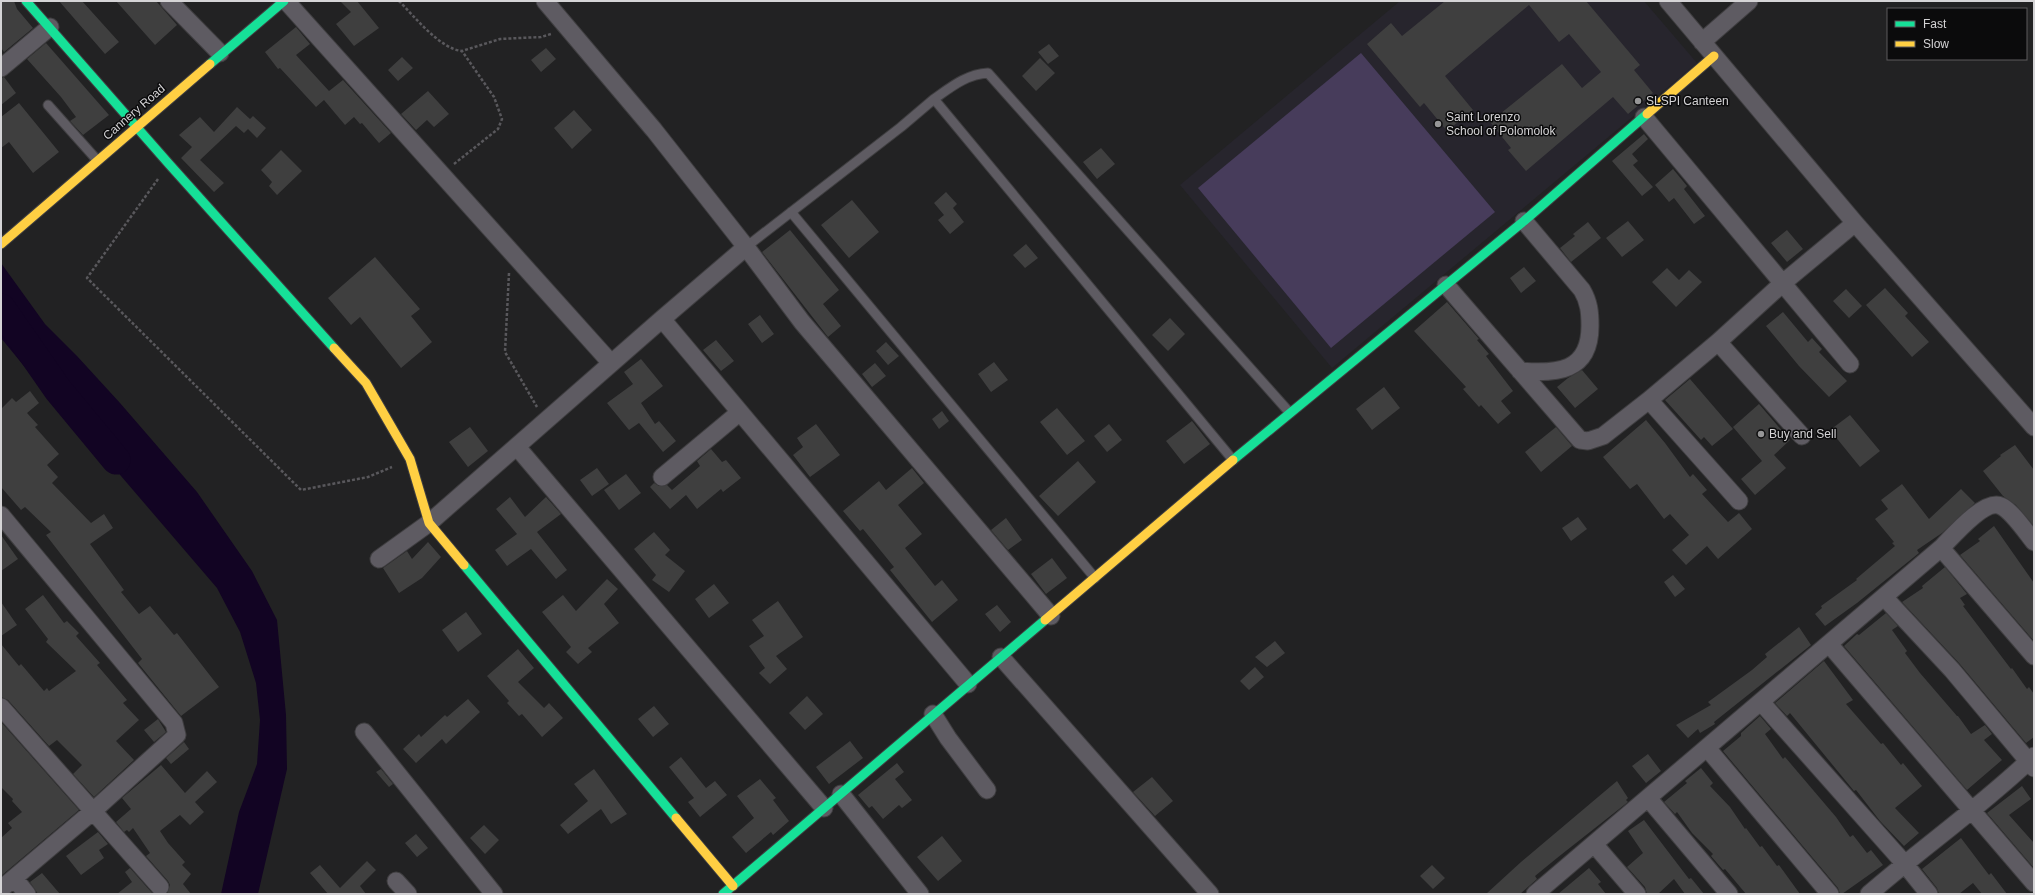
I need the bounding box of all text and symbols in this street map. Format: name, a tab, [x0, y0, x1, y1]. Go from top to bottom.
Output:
legend	[1887, 8, 2027, 60]
text: Fast	[1923, 17, 1947, 31]
text: Slow	[1923, 37, 1949, 51]
street label: Cannery Road	[100, 81, 168, 143]
place label: SLSPI Canteen	[1646, 94, 1729, 108]
marker: SLSPI Canteen	[1633, 96, 1643, 106]
place label: Saint Lorenzo School of Polomolok	[1446, 110, 1556, 138]
marker: Saint Lorenzo School of Polomolok	[1433, 119, 1443, 129]
place label: Buy and Sell	[1769, 427, 1836, 441]
marker: Buy and Sell	[1756, 429, 1766, 439]

